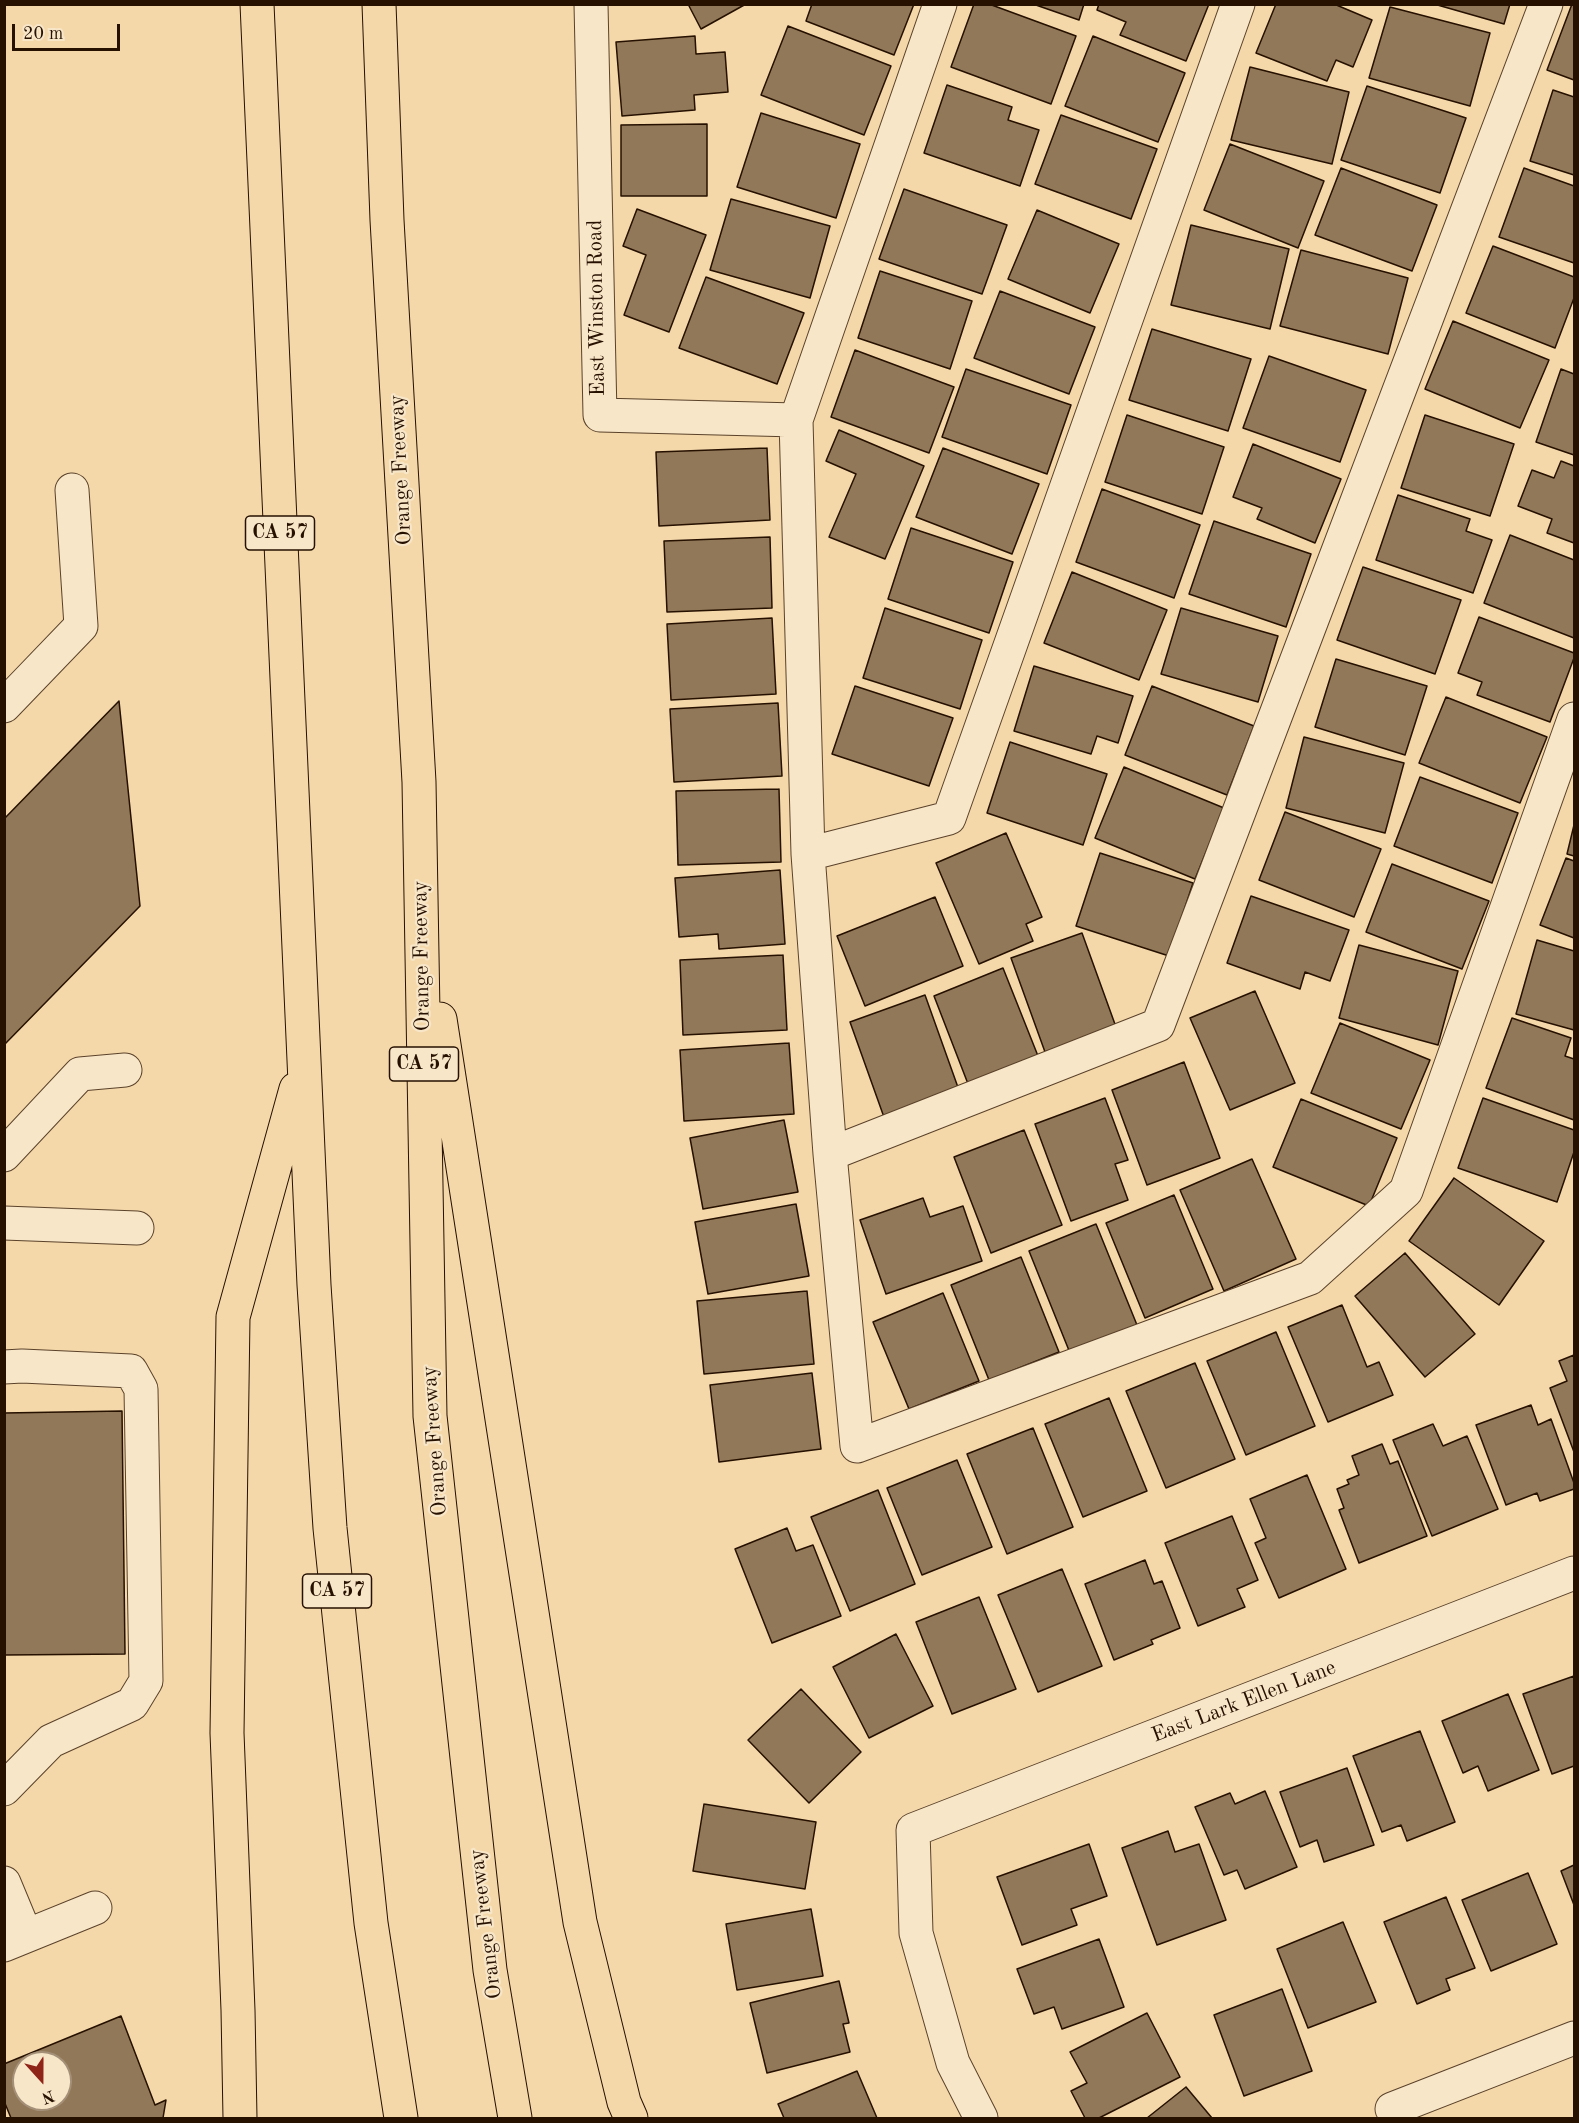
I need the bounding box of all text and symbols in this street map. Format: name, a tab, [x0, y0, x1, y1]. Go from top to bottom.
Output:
scale bar	[15, 12, 123, 50]
text: 20 m	[23, 25, 63, 43]
street label: East Winston Road	[583, 219, 611, 397]
street label: Orange Freeway	[384, 394, 418, 546]
road number: CA 57	[246, 516, 314, 550]
street label: Orange Freeway	[408, 880, 436, 1032]
road number: CA 57	[390, 1047, 458, 1081]
street label: Orange Freeway	[417, 1365, 453, 1517]
road number: CA 57	[302, 1574, 372, 1608]
street label: East Lark Ellen Lane	[1148, 1655, 1340, 1749]
street label: Orange Freeway	[464, 1848, 508, 2000]
north arrow	[12, 2051, 72, 2111]
text: N	[39, 2086, 56, 2106]

